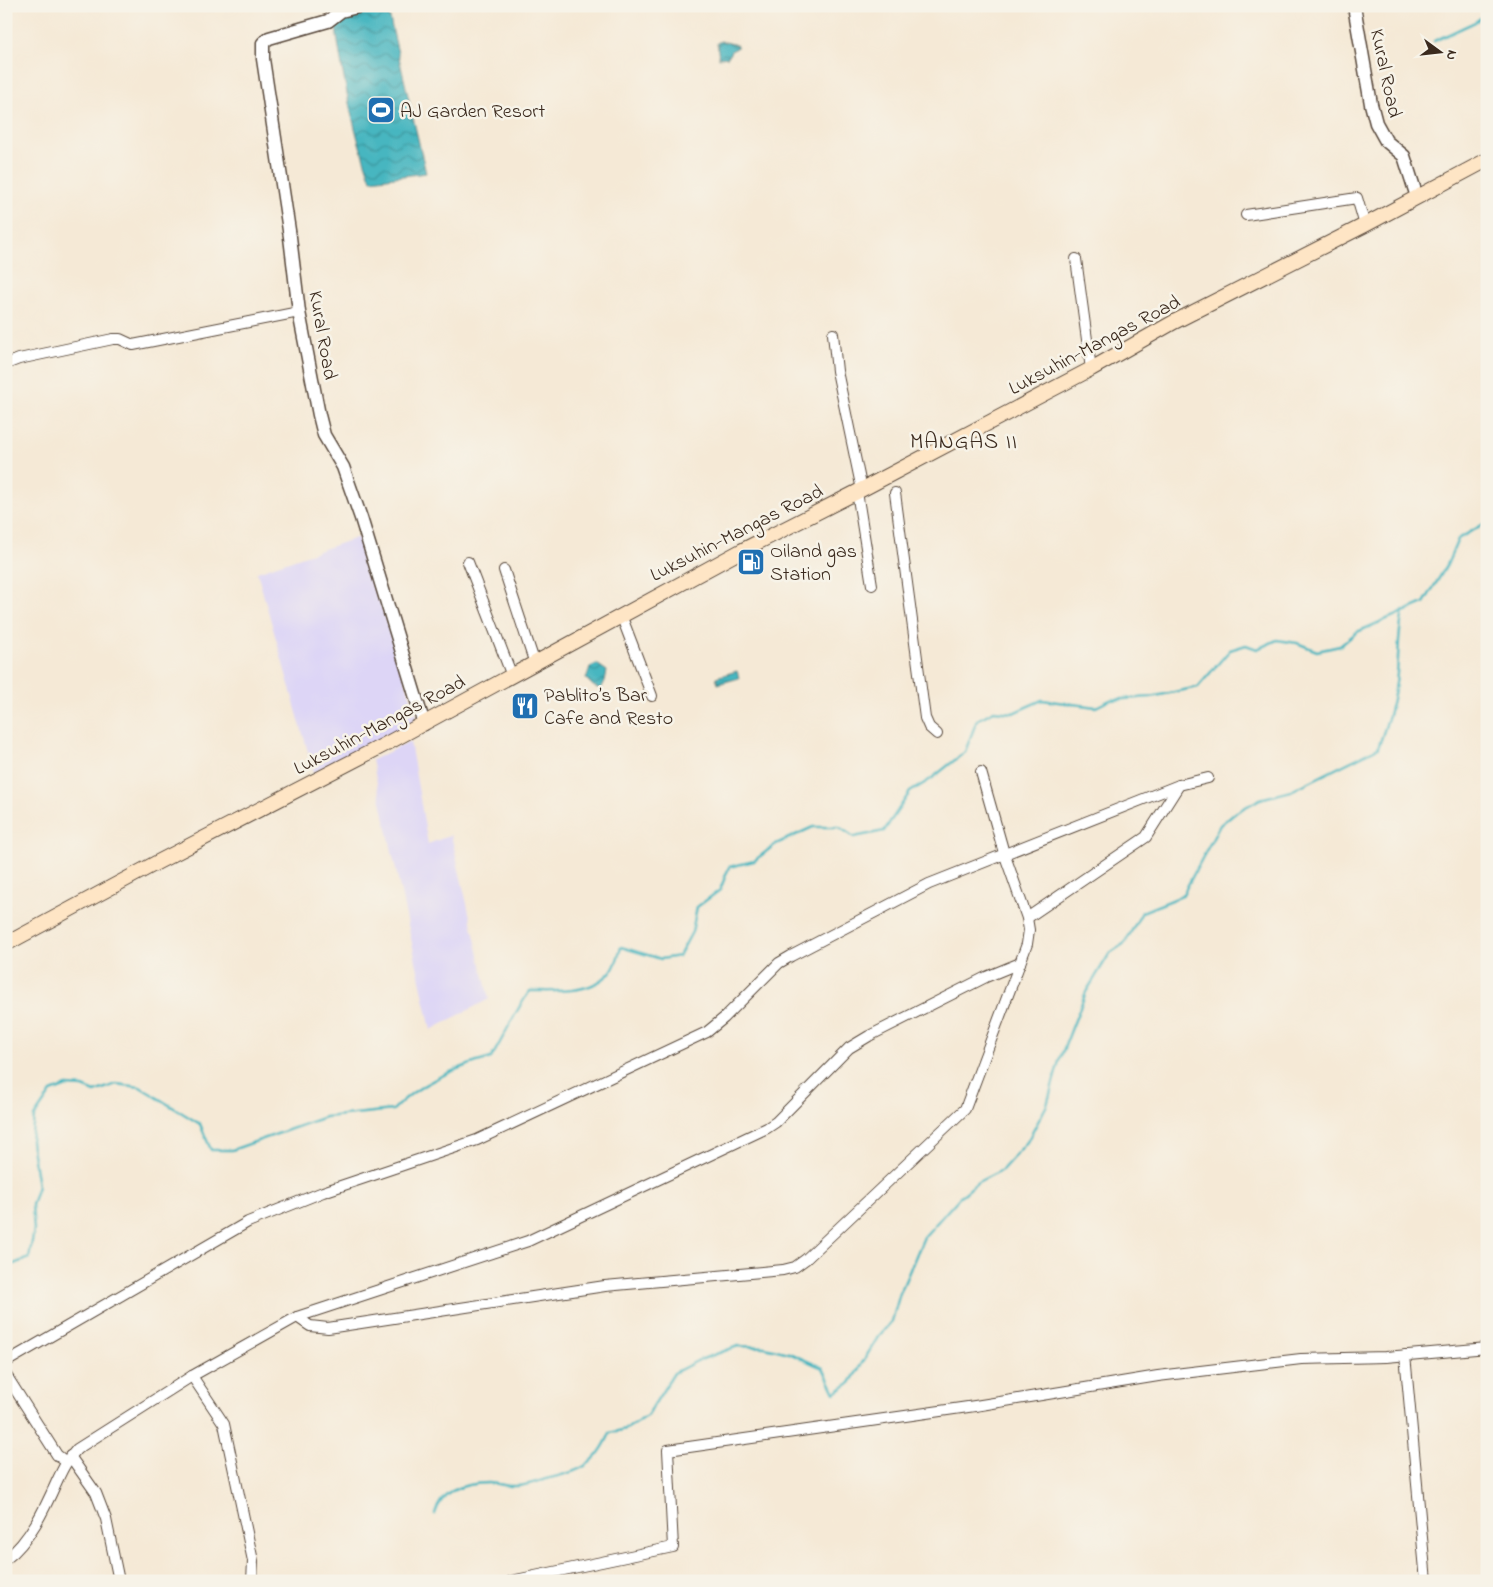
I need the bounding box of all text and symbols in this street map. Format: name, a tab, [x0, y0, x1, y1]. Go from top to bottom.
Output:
street label: Kural Road	[1361, 27, 1408, 121]
north arrow	[1416, 28, 1466, 78]
text: N	[1440, 48, 1462, 62]
sports icon: AJ Garden Resort	[366, 95, 396, 125]
place label: AJ Garden Resort	[400, 98, 545, 127]
street label: Kural Road	[299, 289, 344, 382]
street label: Luksuhin-Mangas Road	[1004, 289, 1187, 405]
district label: MANGAS II	[910, 427, 1018, 459]
street label: Luksuhin-Mangas Road	[646, 478, 829, 591]
place label: Oiland gas Station	[770, 538, 857, 590]
fuel station icon: Oiland gas Station	[736, 547, 766, 577]
street label: Luksuhin-Mangas Road	[289, 669, 472, 785]
place label: Pablito’s Bar Cafe and Resto	[544, 682, 673, 734]
restaurant icon: Pablito’s Bar Cafe and Resto	[510, 691, 540, 721]

